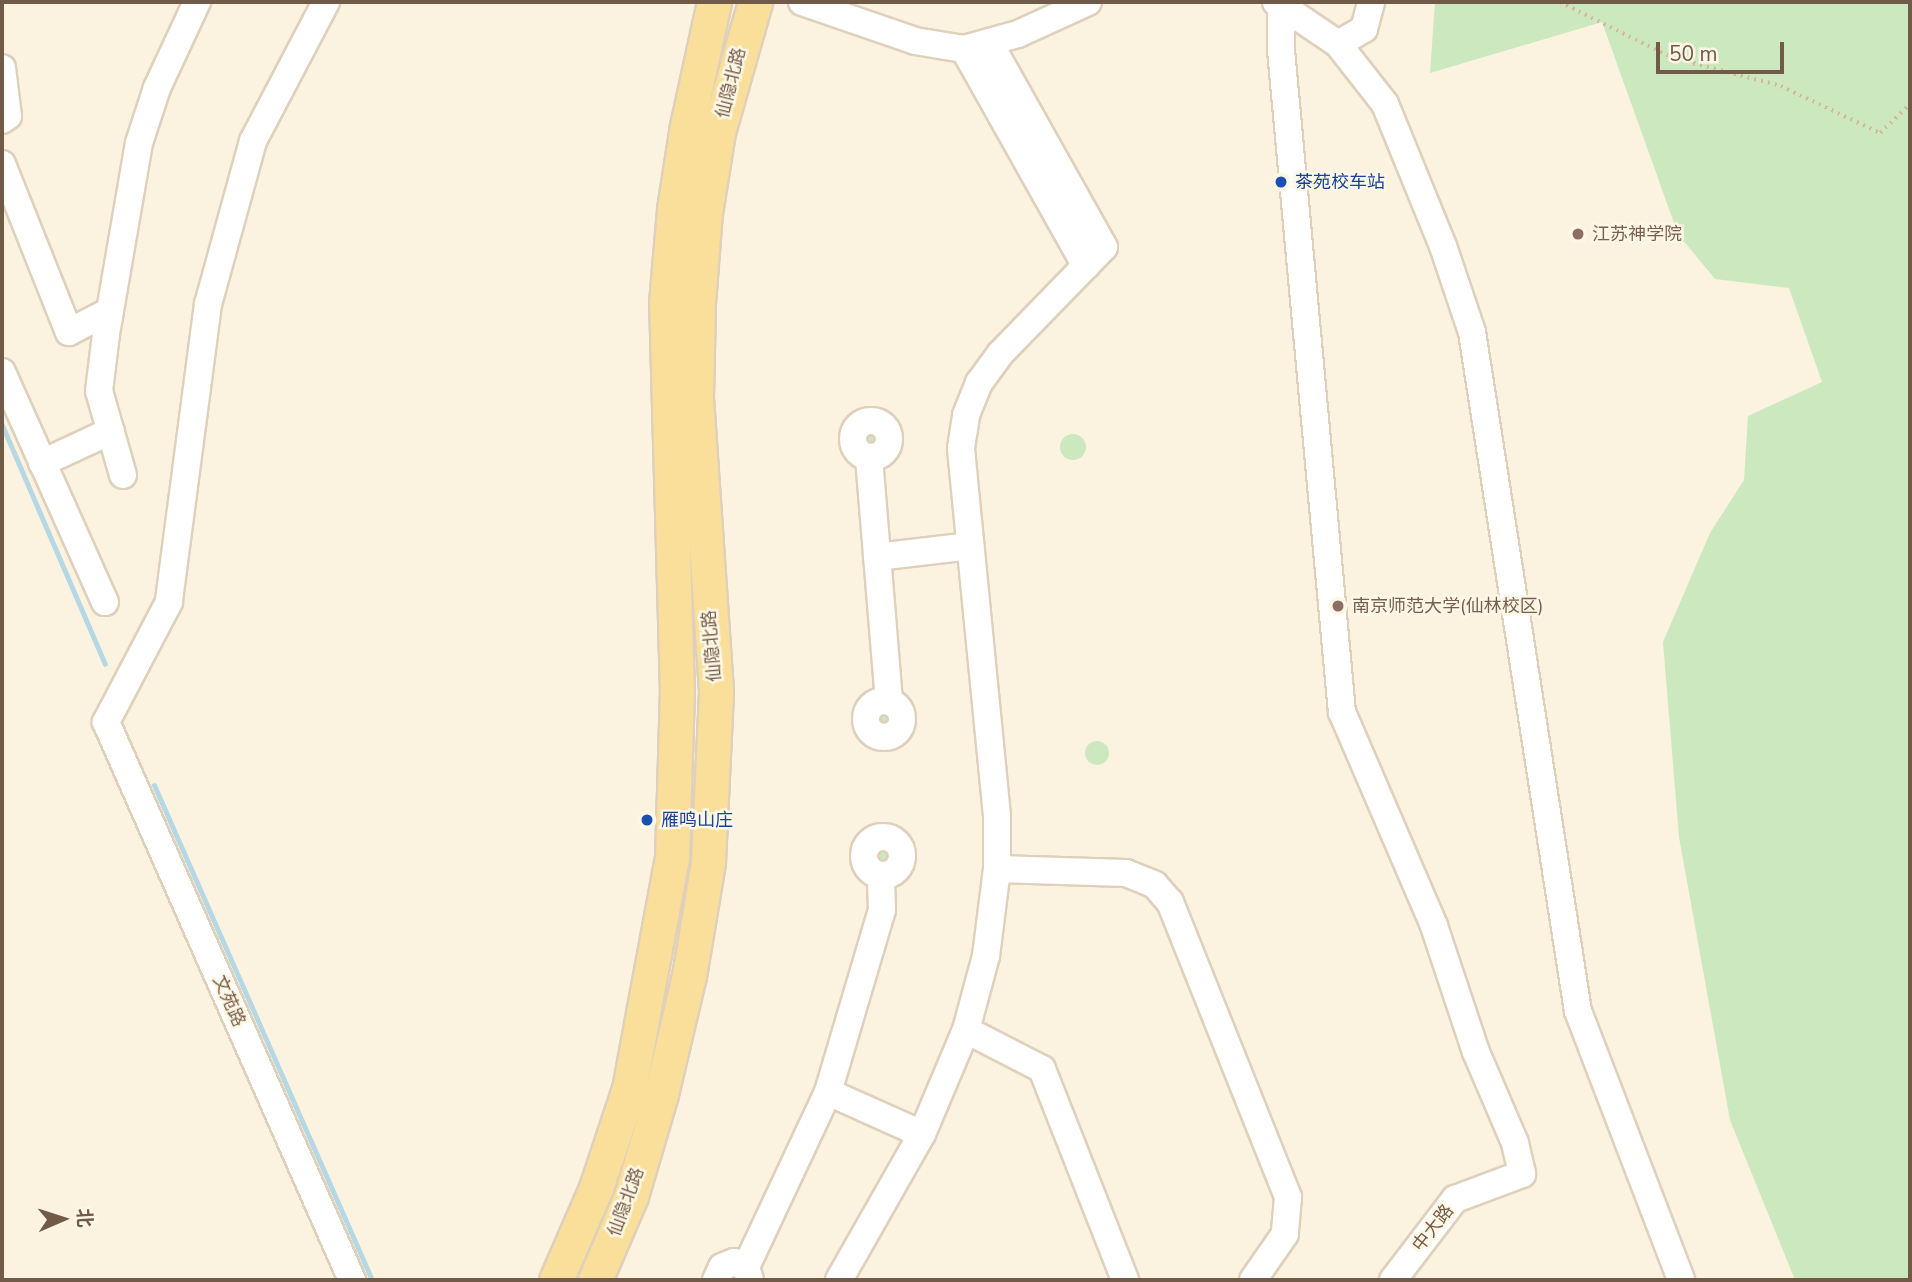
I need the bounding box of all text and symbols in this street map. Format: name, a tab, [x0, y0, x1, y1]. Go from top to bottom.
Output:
scale bar	[1660, 28, 1788, 72]
text: 50 m	[1669, 40, 1718, 68]
street label: 仙隐北路	[712, 45, 750, 121]
place label: 茶苑校车站	[1295, 171, 1385, 193]
marker: 茶苑校车站	[1273, 174, 1289, 190]
place label: 江苏神学院	[1592, 223, 1682, 245]
marker: 江苏神学院	[1570, 226, 1586, 242]
place label: 南京师范大学(仙林校区)	[1352, 595, 1543, 617]
marker: 南京师范大学(仙林校区)	[1330, 598, 1346, 614]
street label: 仙隐北路	[698, 609, 726, 683]
place label: 雁鸣山庄	[661, 809, 733, 831]
marker: 雁鸣山庄	[639, 812, 655, 828]
street label: 文苑路	[208, 972, 250, 1030]
street label: 仙隐北路	[604, 1164, 648, 1240]
north arrow	[28, 1184, 98, 1254]
street label: 中大路	[1408, 1200, 1458, 1256]
text: 北	[70, 1208, 97, 1228]

